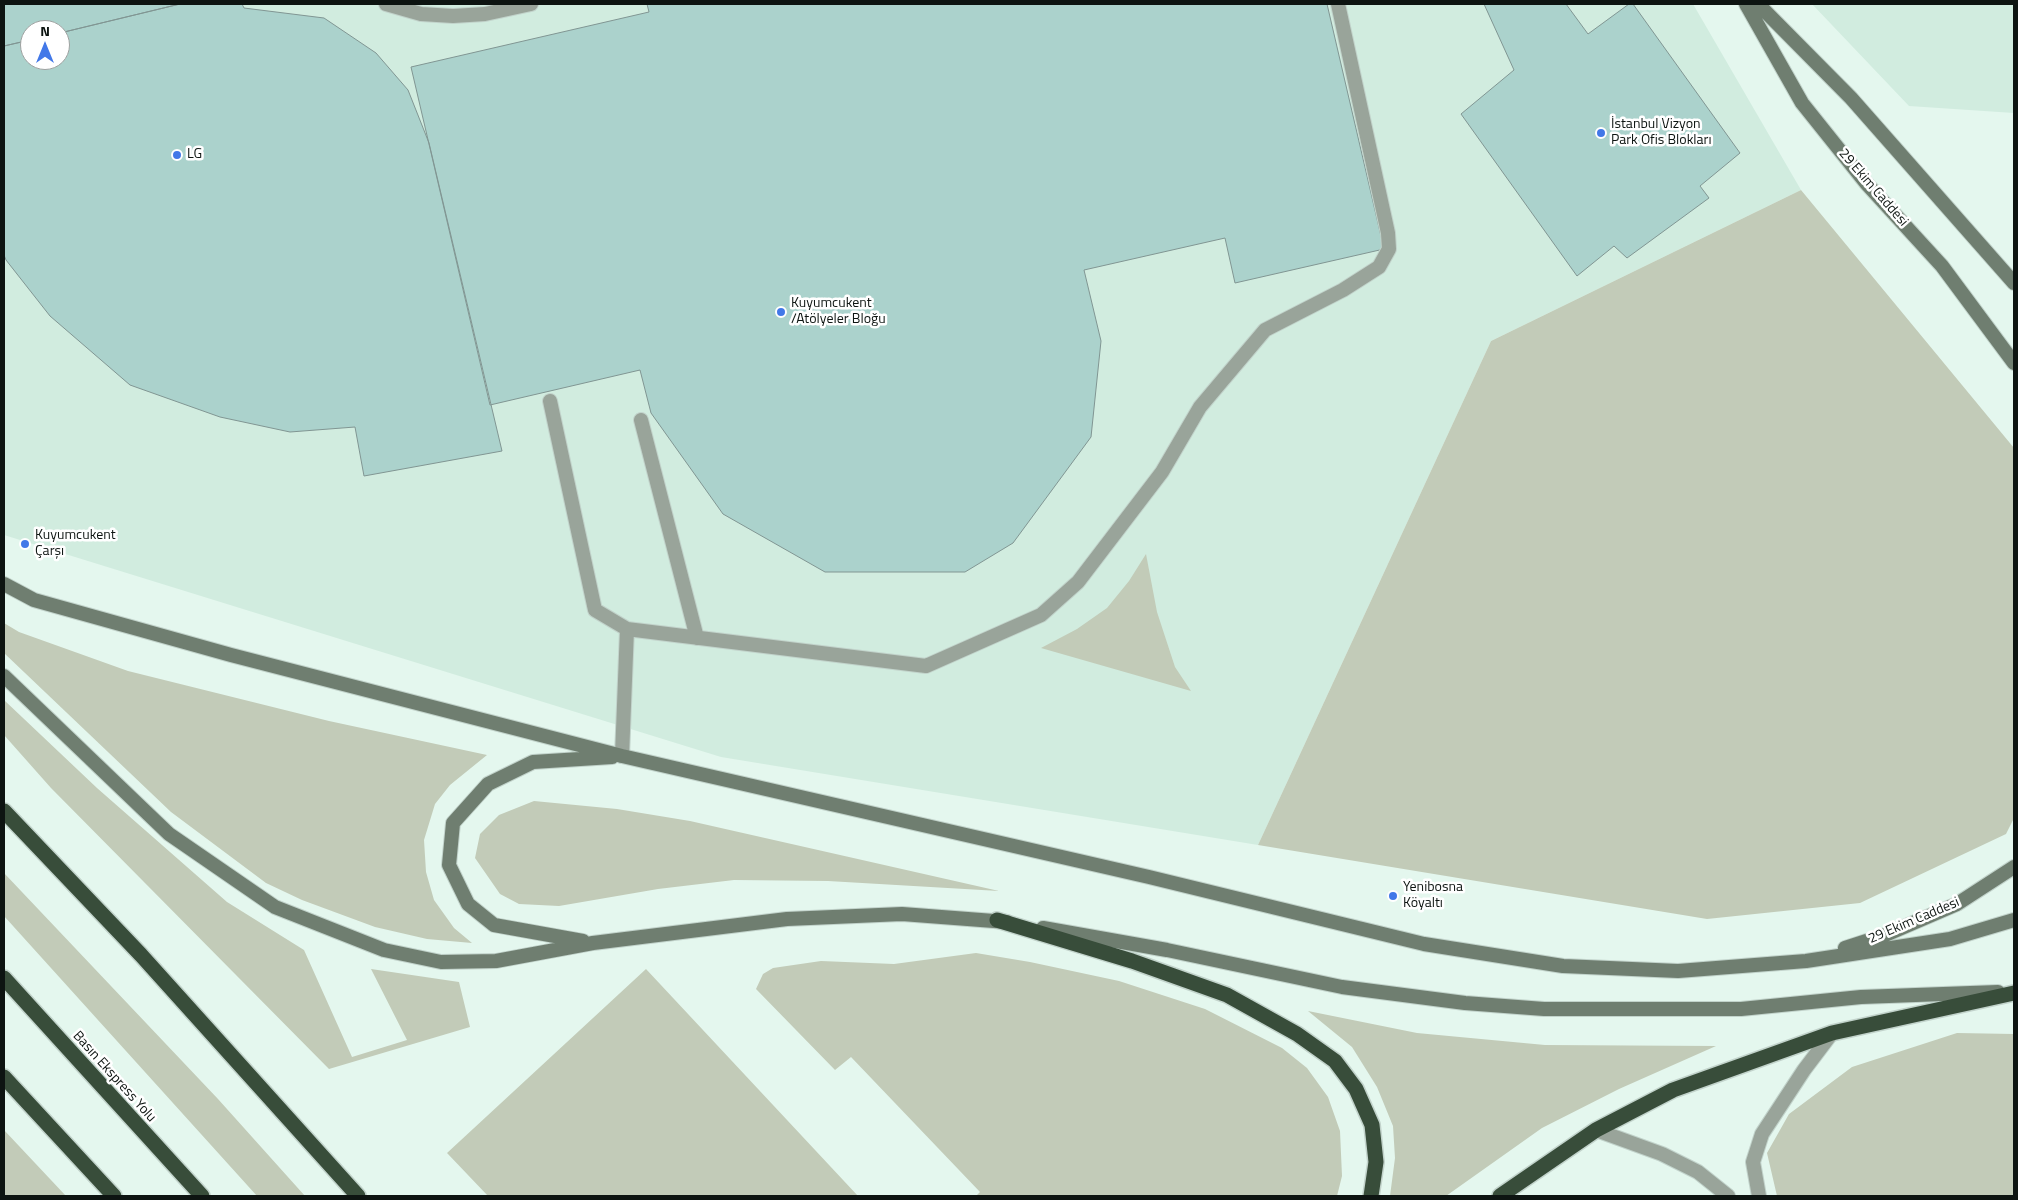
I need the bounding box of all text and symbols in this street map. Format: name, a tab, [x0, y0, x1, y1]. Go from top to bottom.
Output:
north arrow	[20, 20, 70, 70]
text: N	[40, 20, 50, 41]
place label: İstanbul Vizyon Park Ofis Blokları	[1611, 117, 1712, 150]
marker: İstanbul Vizyon Park Ofis Blokları	[1595, 127, 1607, 139]
street label: 29 Ekim Caddesi	[1835, 146, 1911, 230]
place label: LG	[187, 147, 202, 163]
marker: LG	[171, 149, 183, 161]
place label: Kuyumcukent /Atölyeler Bloğu	[791, 296, 886, 328]
marker: Kuyumcukent /Atölyeler Bloğu	[775, 306, 787, 318]
place label: Kuyumcukent Çarşı	[35, 528, 116, 560]
marker: Kuyumcukent Çarşı	[19, 538, 31, 550]
place label: Yenibosna Köyaltı	[1403, 880, 1463, 912]
marker: Yenibosna Köyaltı	[1387, 890, 1399, 902]
street label: 29 Ekim Caddesi	[1866, 894, 1962, 948]
street label: Basın Ekspress Yolu	[69, 1028, 159, 1126]

